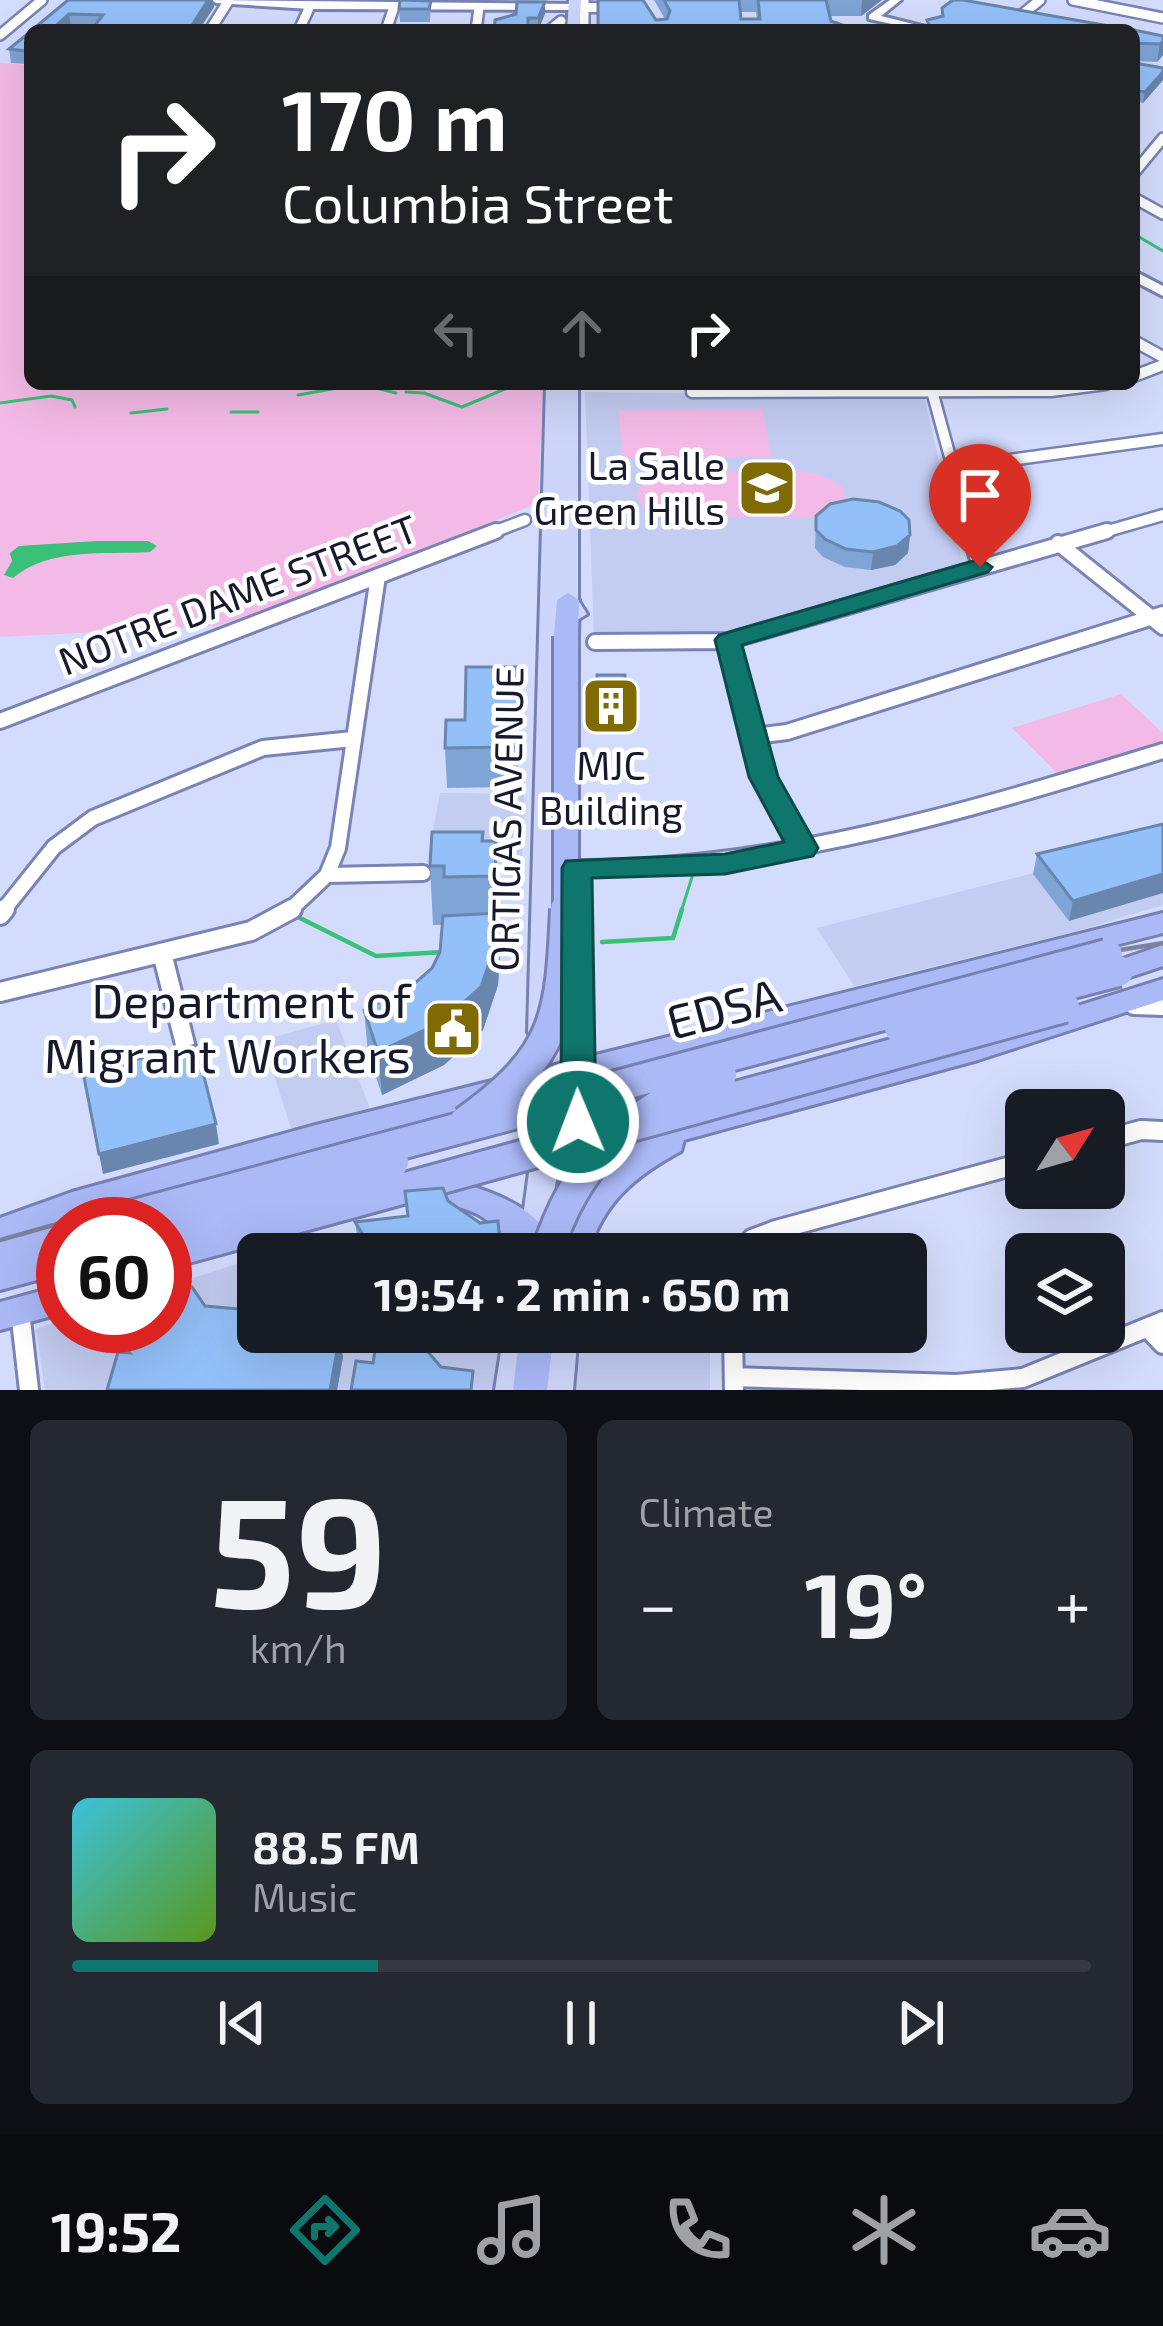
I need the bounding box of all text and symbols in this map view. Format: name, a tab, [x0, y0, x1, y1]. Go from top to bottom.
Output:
text: 170 m	[282, 67, 508, 168]
icon: right	[84, 72, 240, 228]
text: Columbia Street	[282, 169, 674, 234]
icon: left	[423, 300, 489, 366]
icon: ahead	[549, 300, 615, 366]
icon: right	[675, 300, 741, 366]
place label: La Salle Green Hills	[533, 441, 725, 533]
pin	[929, 444, 1031, 567]
school or university icon: La Salle Green Hills	[736, 457, 798, 519]
icon: arrive	[947, 462, 1013, 528]
street label: NOTRE DAME STREET	[52, 504, 423, 684]
street label: ORTIGAS AVENUE	[479, 666, 532, 972]
building icon: MJC Building	[580, 675, 642, 737]
place label: MJC Building	[539, 741, 683, 833]
street label: EDSA	[660, 964, 787, 1050]
place label: Department of Migrant Workers	[44, 970, 412, 1083]
public building icon: Department of Migrant Workers	[422, 998, 484, 1060]
position arrow	[515, 1059, 641, 1185]
north arrow	[1005, 1089, 1125, 1209]
map controls	[1005, 1089, 1125, 1353]
speed limit sign: 60	[36, 1197, 192, 1353]
button: layers	[1005, 1233, 1125, 1353]
text: 19:54 · 2 min · 650 m	[374, 1266, 790, 1320]
text: 59	[209, 1452, 387, 1639]
text: Climate	[639, 1488, 773, 1535]
text: 19°	[804, 1548, 927, 1656]
text: −	[639, 1563, 677, 1642]
text: +	[1055, 1563, 1091, 1642]
text: km/h	[250, 1624, 347, 1671]
text: 88.5 FM	[252, 1819, 420, 1873]
text: Music	[252, 1873, 357, 1920]
icon: previous	[209, 1990, 275, 2056]
icon: pause	[548, 1990, 614, 2056]
icon: next	[888, 1990, 954, 2056]
icon: directions	[283, 2188, 367, 2272]
icon: music	[470, 2188, 554, 2272]
icon: phone	[656, 2188, 740, 2272]
icon: climate	[842, 2188, 926, 2272]
icon: car	[1028, 2188, 1112, 2272]
text: 19:52	[51, 2198, 181, 2263]

